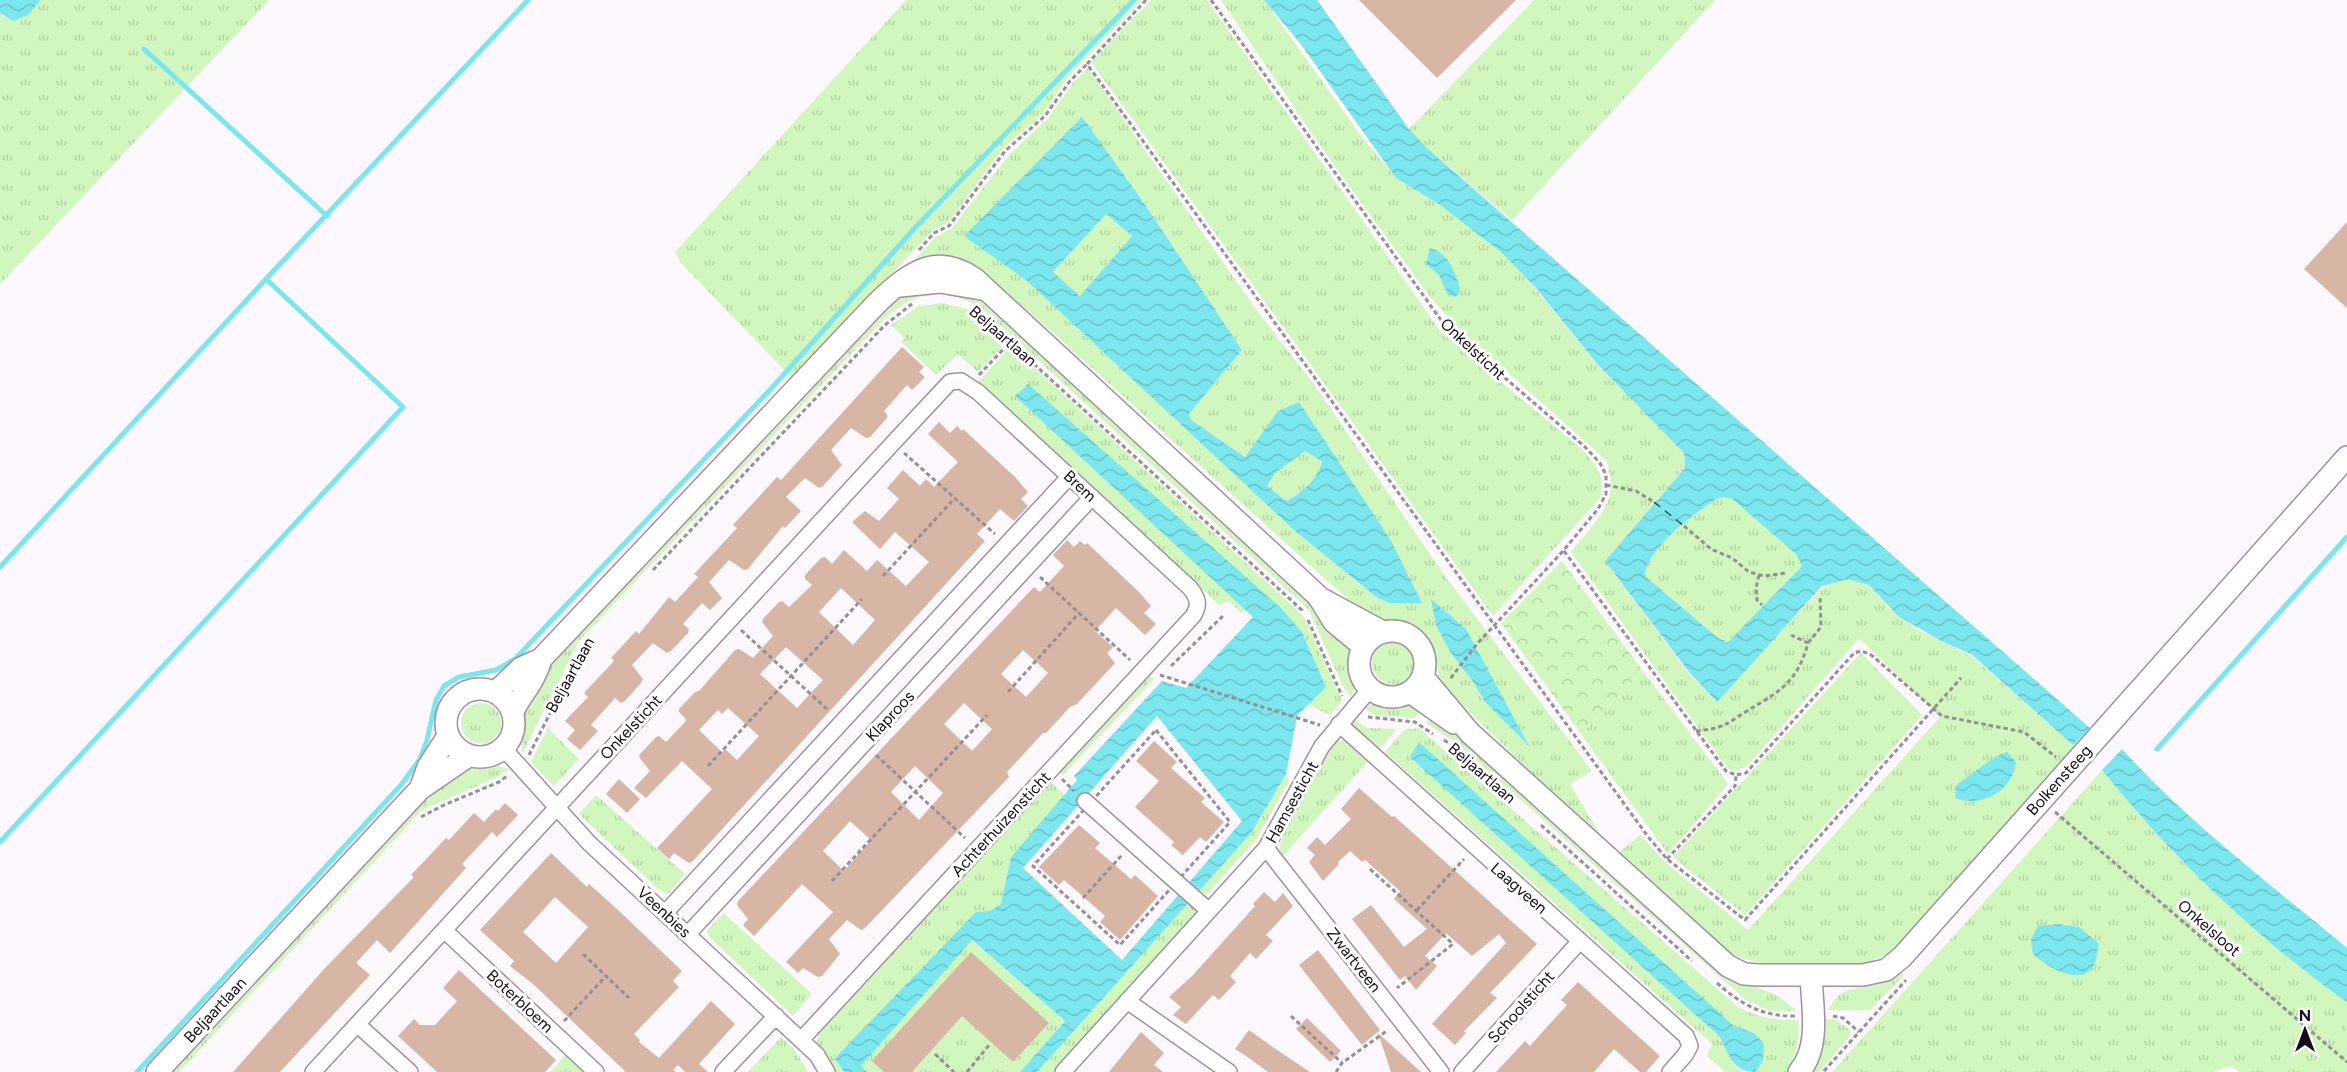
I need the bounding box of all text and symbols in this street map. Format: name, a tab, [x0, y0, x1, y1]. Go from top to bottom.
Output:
street label: Beljaartlaan	[965, 302, 1041, 370]
street label: Onkelsticht	[1437, 314, 1509, 384]
street label: Brem	[1060, 466, 1100, 506]
street label: Beljaartlaan	[542, 634, 598, 716]
street label: Klaproos	[862, 687, 918, 745]
street label: Onkelsticht	[596, 691, 666, 763]
street label: Beljaartlaan	[1444, 739, 1520, 807]
street label: Bolkensteeg	[2022, 741, 2096, 819]
street label: Hamsesticht	[1262, 758, 1322, 846]
street label: Achterhuizensticht	[948, 768, 1054, 880]
street label: Laagveen	[1487, 858, 1551, 918]
street label: Veenbies	[633, 882, 695, 942]
street label: Onkelsloot	[2174, 896, 2244, 960]
street label: Zwartveen	[1323, 924, 1385, 996]
street label: Boterbloem	[483, 965, 557, 1037]
street label: Schoolsticht	[1484, 967, 1558, 1047]
street label: Beljaartlaan	[180, 973, 250, 1047]
north arrow	[2275, 1000, 2335, 1060]
text: N	[2299, 1006, 2311, 1025]

